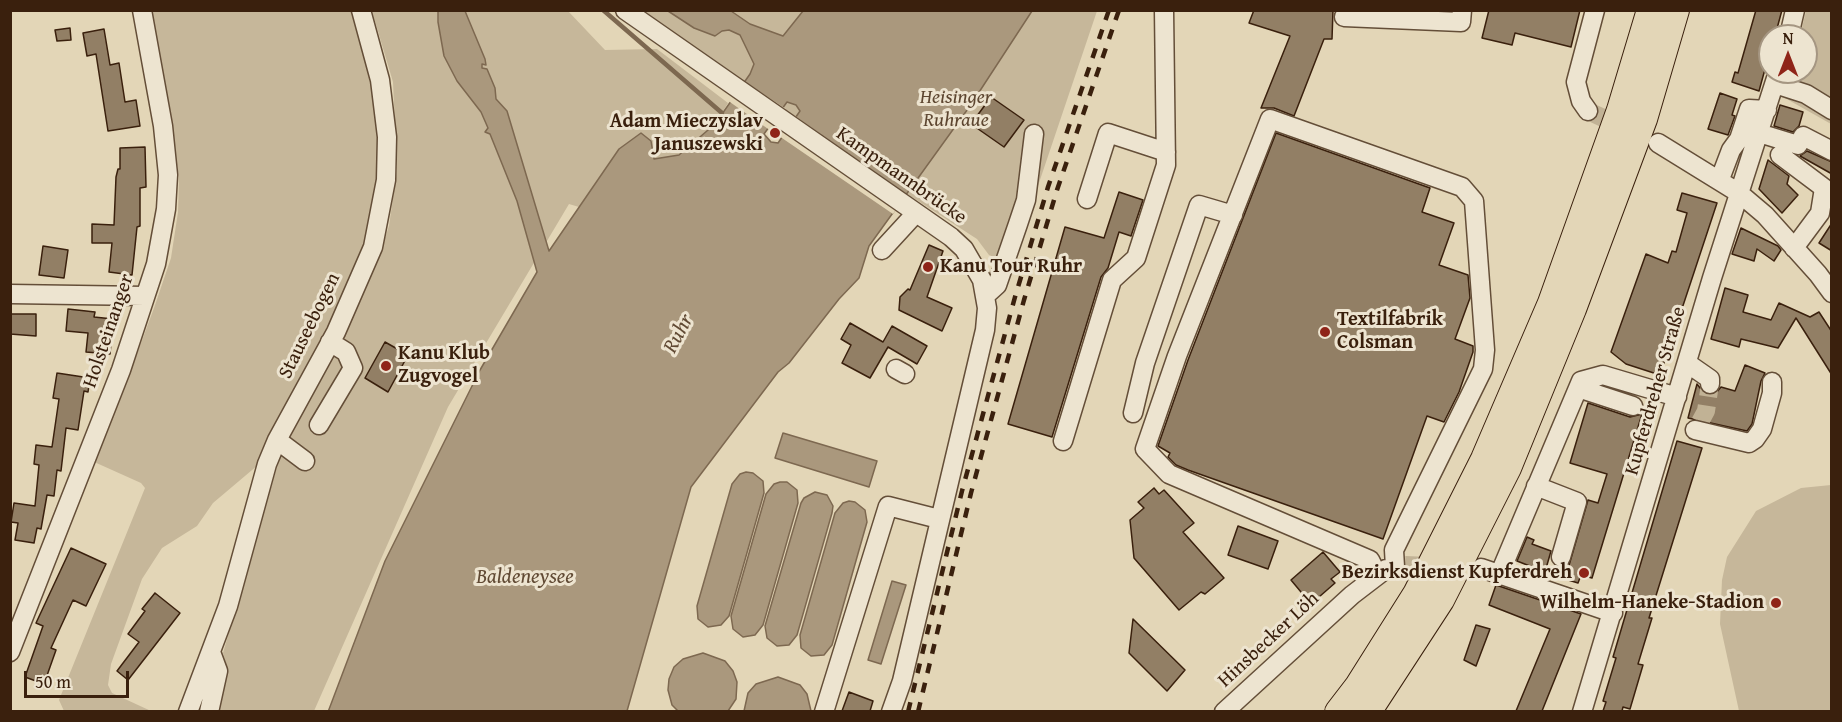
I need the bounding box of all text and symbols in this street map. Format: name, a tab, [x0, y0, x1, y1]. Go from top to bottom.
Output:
north arrow	[1758, 24, 1818, 84]
text: N	[1783, 26, 1793, 50]
park label: Heisinger Ruhraue	[920, 86, 992, 133]
place label: Adam Mieczyslav Januszewski	[610, 110, 763, 157]
street label: Kampmannbrücke	[831, 122, 971, 230]
marker: Adam Mieczyslav Januszewski	[768, 126, 782, 140]
place label: Kanu Tour Ruhr	[940, 255, 1082, 279]
marker: Kanu Tour Ruhr	[921, 260, 935, 274]
street label: Stauseebogen	[274, 269, 346, 383]
street label: Holsteinanger	[78, 271, 140, 391]
street label: Kupferdreher Straße	[1620, 304, 1692, 478]
place label: Textilfabrik Colsman	[1337, 308, 1443, 355]
water label: Ruhr	[658, 310, 700, 358]
marker: Textilfabrik Colsman	[1318, 325, 1332, 339]
place label: Kanu Klub Zugvogel	[398, 342, 490, 389]
marker: Kanu Klub Zugvogel	[379, 359, 393, 373]
place label: Bezirksdienst Kupferdreh	[1342, 561, 1572, 585]
water label: Baldeneysee	[476, 565, 574, 591]
marker: Bezirksdienst Kupferdreh	[1577, 566, 1591, 580]
street label: Hinsbecker Löh	[1214, 587, 1324, 693]
place label: Wilhelm-Haneke-Stadion	[1540, 591, 1764, 615]
marker: Wilhelm-Haneke-Stadion	[1769, 596, 1783, 610]
scale bar	[27, 659, 132, 697]
text: 50 m	[35, 668, 71, 695]

